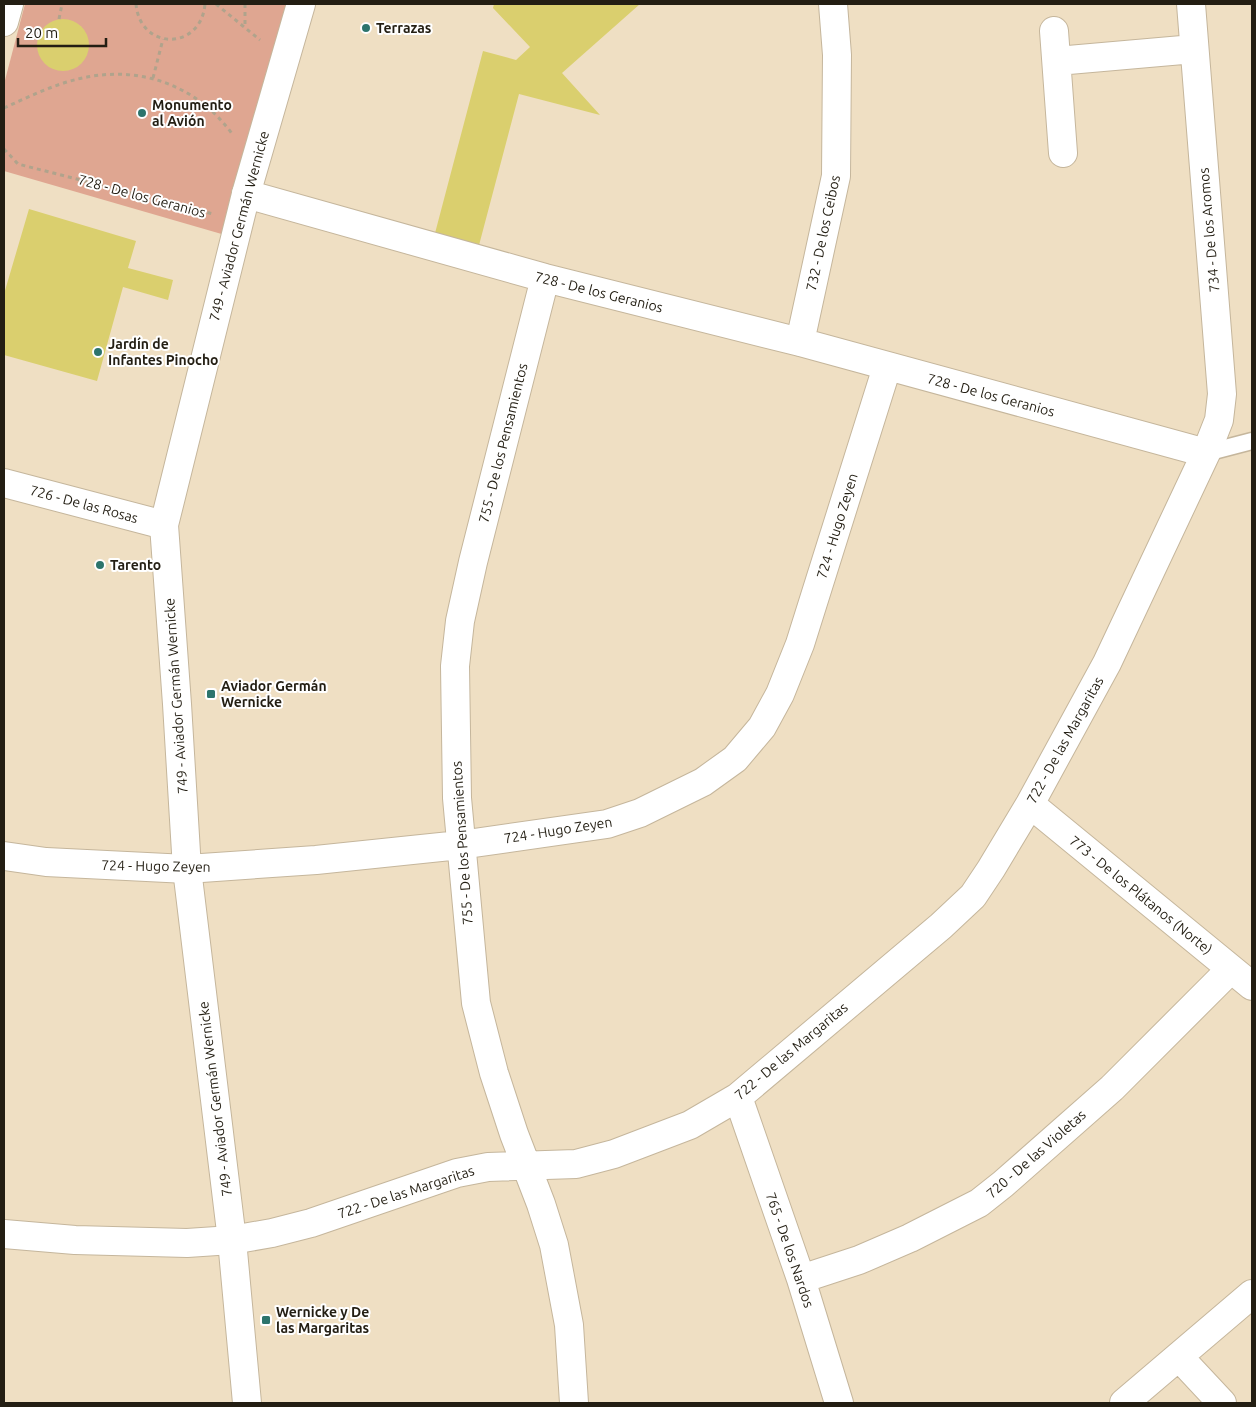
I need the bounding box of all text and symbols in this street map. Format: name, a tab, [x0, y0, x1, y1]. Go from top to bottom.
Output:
scale bar	[18, 15, 105, 47]
place label: Terrazas	[376, 20, 432, 36]
marker: Terrazas	[360, 22, 372, 34]
text: 20 m	[25, 24, 58, 41]
place label: Monumento al Avión	[152, 97, 232, 129]
marker: Monumento al Avión	[136, 107, 148, 119]
street label: 749 - Aviador Germán Wernicke	[206, 129, 272, 323]
street label: 734 - De los Aromos	[1196, 167, 1222, 293]
street label: 728 - De los Geranios	[77, 171, 207, 221]
street label: 732 - De los Ceibos	[803, 173, 843, 293]
street label: 728 - De los Geranios	[533, 268, 665, 316]
place label: Jardín de Infantes Pinocho	[108, 336, 219, 368]
marker: Jardín de Infantes Pinocho	[92, 346, 104, 358]
street label: 755 - De los Pensamientos	[475, 361, 531, 525]
street label: 728 - De los Geranios	[926, 370, 1056, 420]
street label: 724 - Hugo Zeyen	[813, 471, 861, 581]
street label: 726 - De las Rosas	[28, 482, 140, 526]
place label: Tarento	[110, 557, 161, 573]
marker: Tarento	[94, 559, 106, 571]
street label: 749 - Aviador Germán Wernicke	[161, 597, 191, 795]
street label: 722 - De las Margaritas	[1023, 674, 1107, 806]
place label: Aviador Germán Wernicke	[221, 678, 327, 710]
marker: Aviador Germán Wernicke	[205, 688, 217, 700]
street label: 755 - De los Pensamientos	[448, 761, 476, 925]
street label: 724 - Hugo Zeyen	[503, 814, 613, 846]
street label: 773 - De los Plátanos (Norte)	[1066, 833, 1216, 957]
street label: 724 - Hugo Zeyen	[101, 857, 211, 875]
street label: 722 - De las Margaritas	[731, 999, 851, 1103]
street label: 749 - Aviador Germán Wernicke	[195, 1001, 235, 1197]
street label: 720 - De las Violetas	[983, 1107, 1089, 1201]
street label: 722 - De las Margaritas	[336, 1162, 476, 1222]
street label: 765 - De los Nardos	[763, 1190, 817, 1310]
place label: Wernicke y De las Margaritas	[276, 1304, 370, 1336]
marker: Wernicke y De las Margaritas	[260, 1314, 272, 1326]

